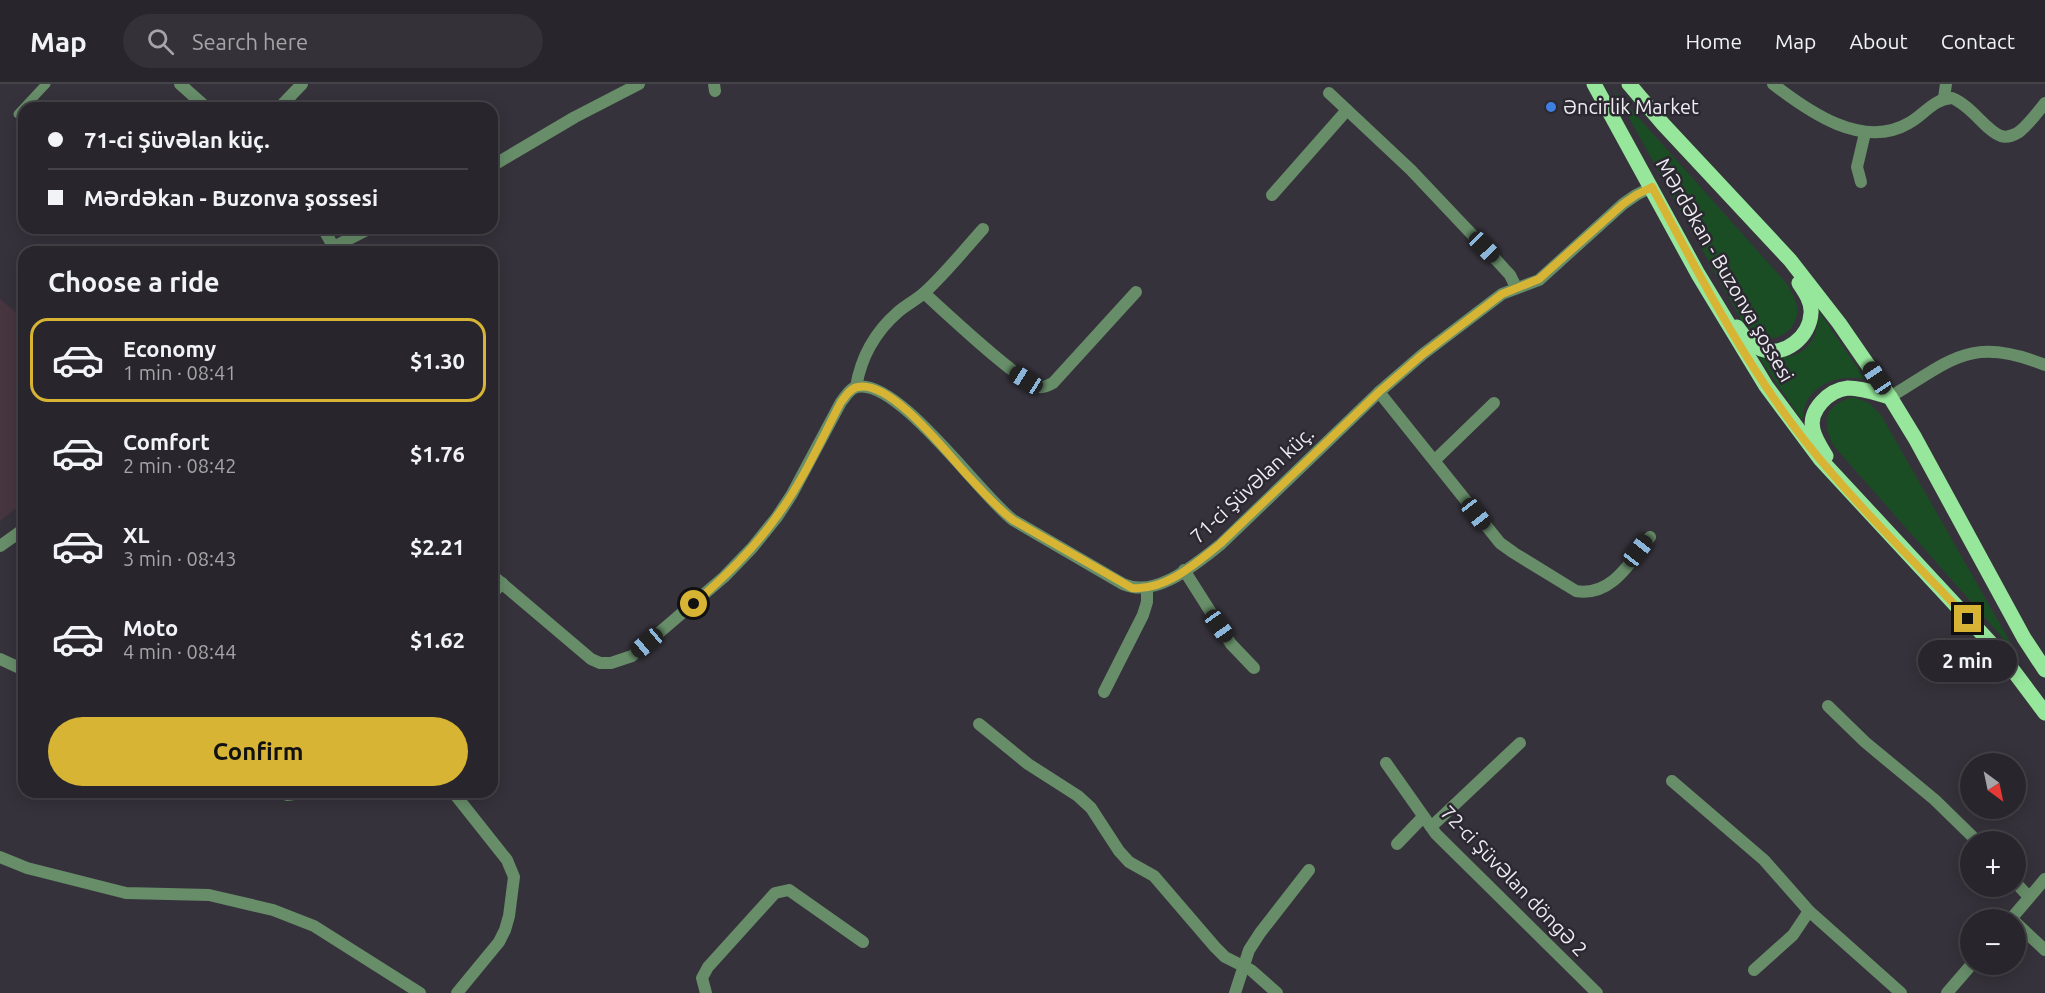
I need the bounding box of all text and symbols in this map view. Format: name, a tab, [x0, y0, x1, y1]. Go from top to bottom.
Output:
search box	[123, 14, 543, 68]
icon: search	[144, 25, 177, 58]
text: Map	[30, 26, 87, 57]
text: Search here	[192, 29, 308, 54]
text: Home	[1685, 29, 1742, 53]
text: Map	[1775, 29, 1816, 53]
text: About	[1849, 29, 1908, 53]
text: Contact	[1941, 29, 2015, 53]
place label: Əncirlik Market	[1563, 95, 1699, 118]
marker: Əncirlik Market	[1544, 100, 1558, 114]
text: 71-ci Şüvəlan küç.	[84, 127, 270, 152]
street label: Mərdəkan - Buzonva şossesi	[1652, 154, 1799, 386]
text: Mərdəkan - Buzonva şossesi	[84, 185, 378, 210]
car	[1465, 228, 1503, 266]
text: Choose a ride	[48, 267, 220, 297]
icon: car	[51, 333, 105, 387]
text: Economy	[123, 336, 216, 361]
text: $1.30	[410, 348, 465, 373]
car	[1859, 358, 1895, 398]
text: 1 min · 08:41	[123, 361, 237, 384]
car	[1006, 363, 1046, 397]
street label: 71-ci Şüvəlan küç.	[1185, 422, 1318, 548]
icon: car	[51, 426, 105, 480]
text: Comfort	[123, 429, 210, 454]
text: $1.76	[410, 441, 465, 466]
text: 2 min · 08:42	[123, 454, 237, 477]
car	[1458, 494, 1494, 534]
icon: car	[51, 519, 105, 573]
text: XL	[123, 522, 150, 547]
car	[1620, 531, 1656, 571]
text: $2.21	[410, 534, 465, 559]
text: 3 min · 08:43	[123, 547, 237, 570]
route start	[680, 590, 707, 617]
route end	[1954, 605, 1981, 632]
car	[1201, 606, 1237, 646]
icon: car	[51, 612, 105, 666]
text: Moto	[123, 615, 178, 640]
car	[627, 625, 667, 661]
text: $1.62	[410, 627, 465, 652]
text: 4 min · 08:44	[123, 640, 237, 663]
callout: 2 min	[1918, 640, 2018, 682]
text: 2 min	[1942, 649, 1993, 672]
button: Confirm	[48, 717, 468, 786]
north arrow	[1960, 753, 2026, 819]
map controls	[1960, 753, 2026, 975]
street label: 72-ci Şüvəlan döngə 2	[1436, 801, 1592, 961]
button: +	[1960, 831, 2026, 897]
button: −	[1960, 909, 2026, 975]

